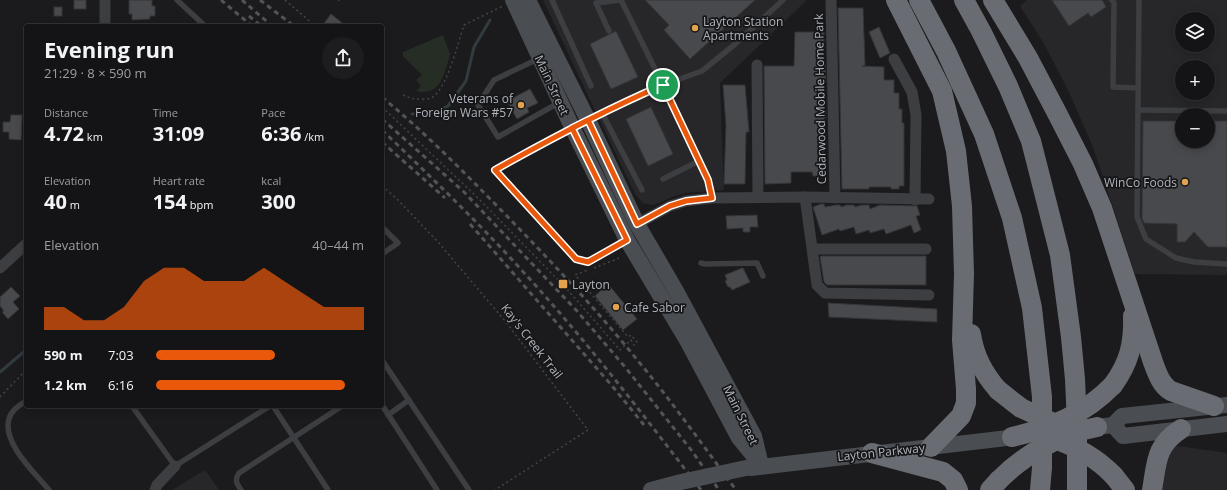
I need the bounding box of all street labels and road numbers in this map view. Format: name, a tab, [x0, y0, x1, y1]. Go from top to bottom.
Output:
street label: Cedarwood Mobile Home Park	[810, 13, 830, 185]
street label: Main Street	[531, 52, 573, 118]
street label: Kay's Creek Trail	[497, 300, 567, 382]
street label: Main Street	[719, 382, 763, 448]
street label: Layton Parkway	[836, 439, 927, 465]

